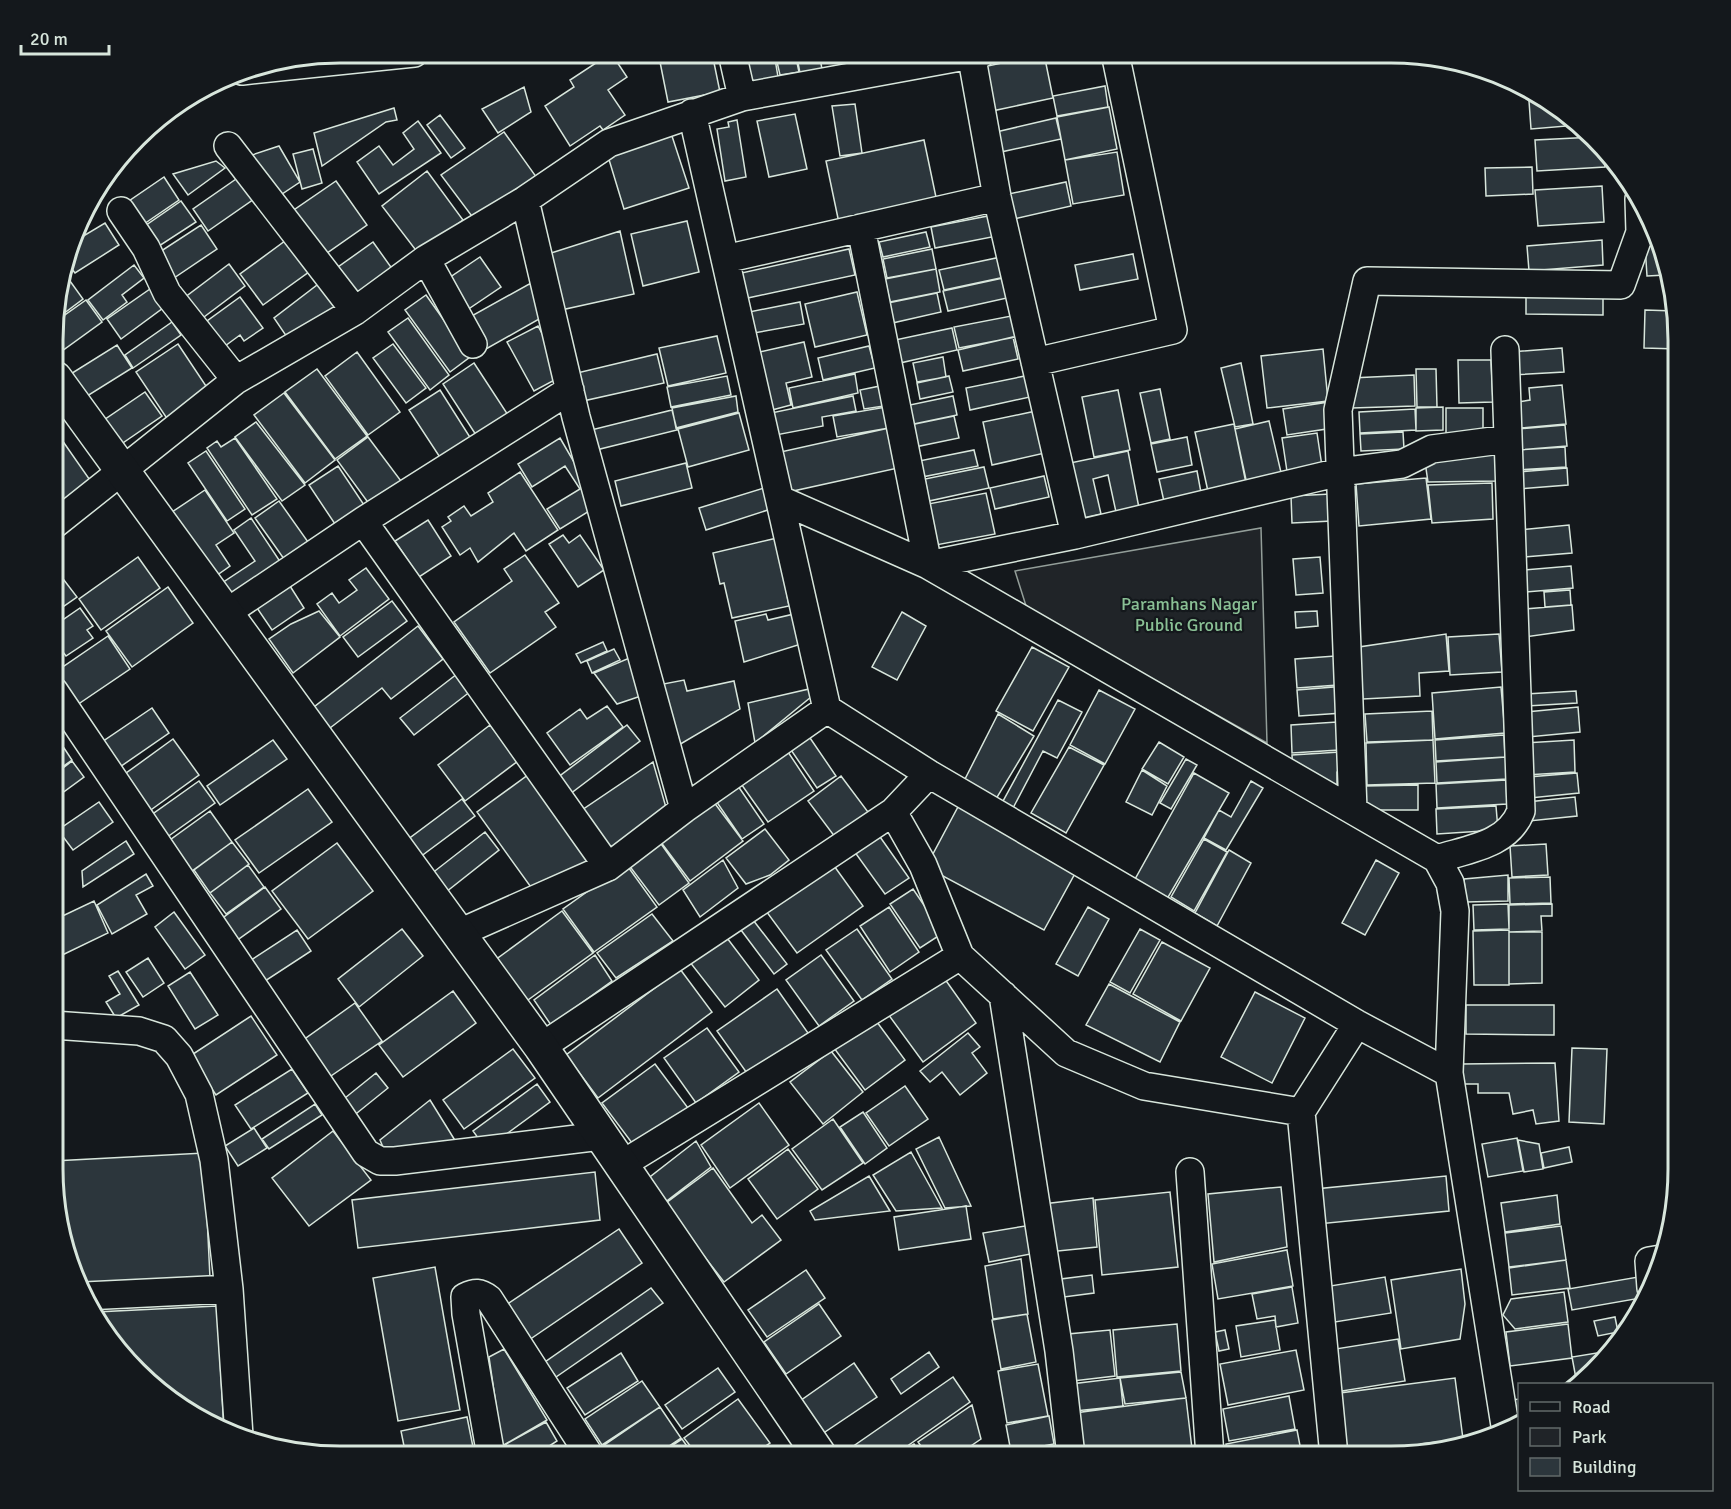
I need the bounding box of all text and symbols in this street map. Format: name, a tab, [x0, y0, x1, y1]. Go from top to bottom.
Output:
scale bar	[21, 18, 110, 56]
text: 20 m	[30, 28, 68, 50]
park label: Paramhans Nagar Public Ground	[1121, 593, 1257, 636]
legend	[1518, 1383, 1713, 1491]
text: Road	[1572, 1396, 1611, 1418]
text: Park	[1572, 1426, 1607, 1448]
text: Building	[1572, 1456, 1636, 1478]

